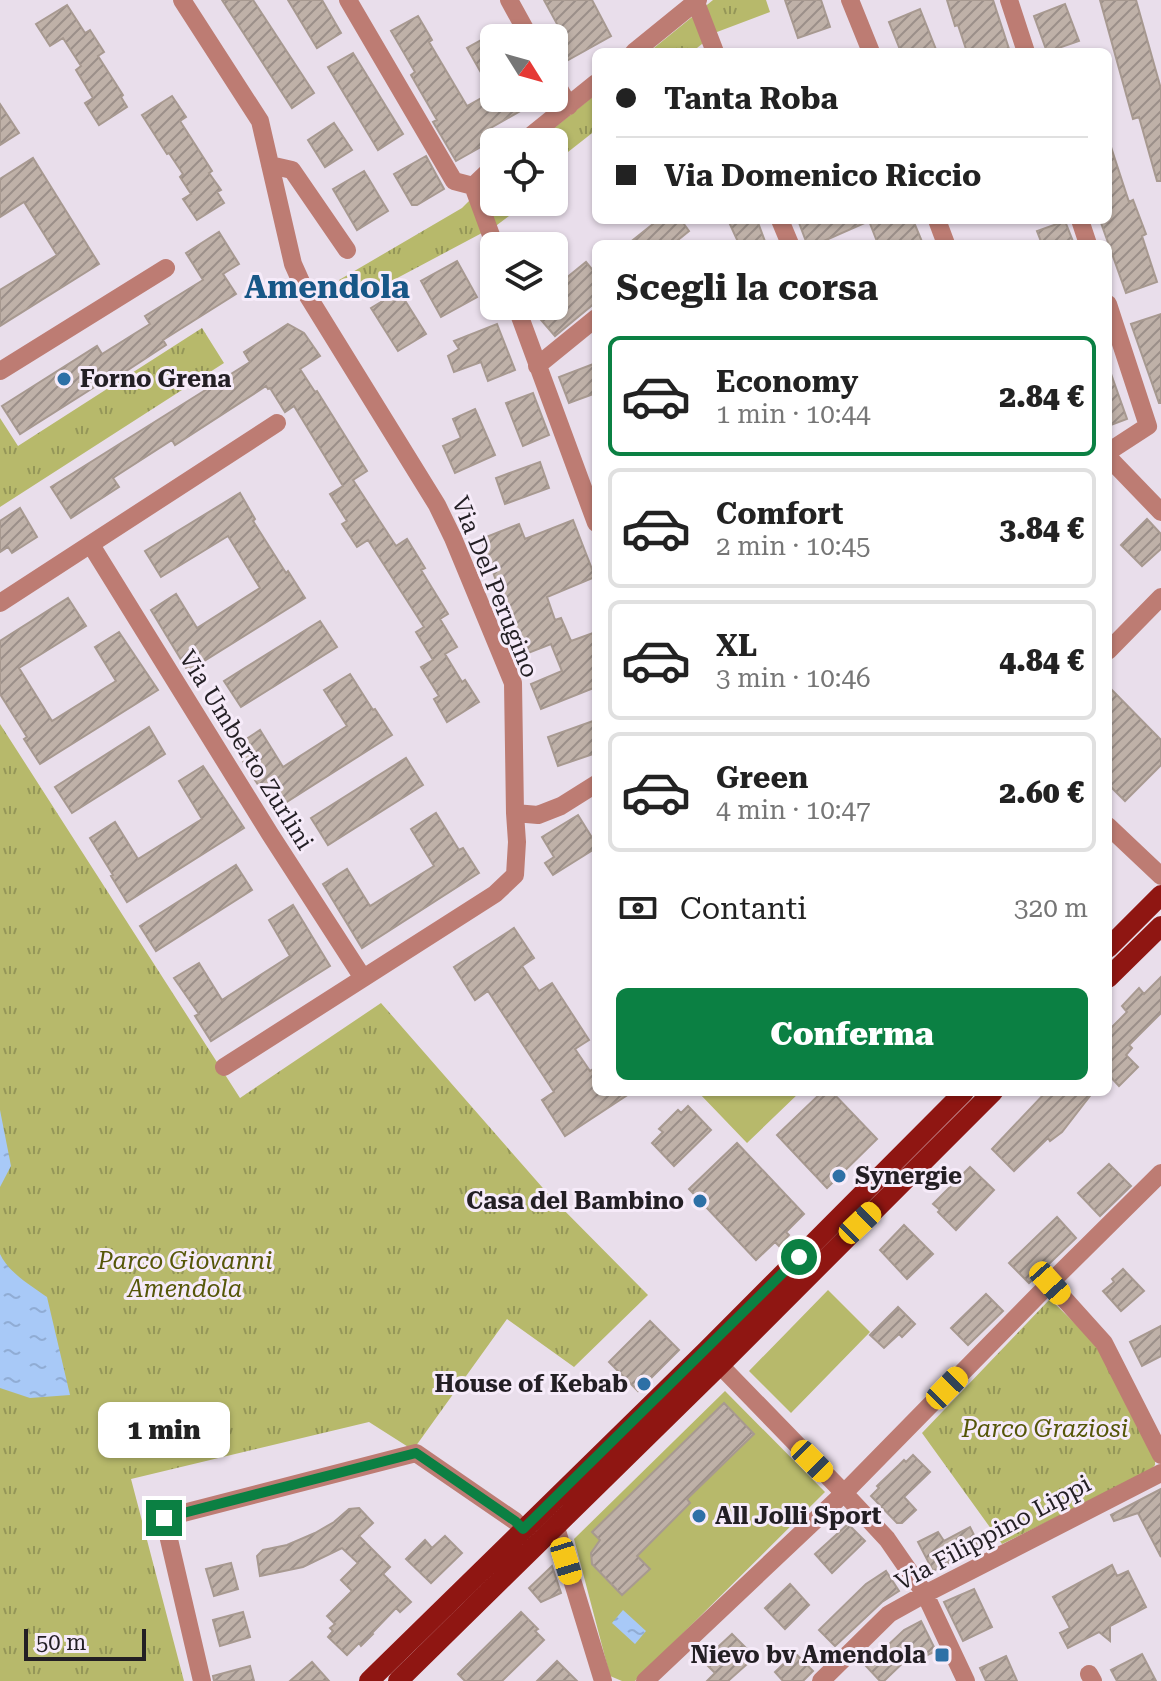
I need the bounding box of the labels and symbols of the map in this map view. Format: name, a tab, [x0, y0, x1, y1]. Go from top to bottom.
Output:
north arrow	[480, 24, 568, 112]
district label: Amendola	[244, 268, 410, 306]
place label: Forno Grena	[80, 365, 231, 393]
marker: Forno Grena	[55, 370, 73, 388]
street label: Via Del Perugino	[446, 492, 544, 682]
street label: Via Umberto Zurlini	[173, 645, 319, 855]
place label: Synergie	[855, 1162, 962, 1190]
marker: Synergie	[830, 1167, 848, 1185]
place label: Casa del Bambino	[466, 1187, 684, 1215]
marker: Casa del Bambino	[691, 1192, 709, 1210]
car	[834, 1198, 886, 1248]
route start	[781, 1239, 817, 1275]
park label: Parco Giovanni Amendola	[96, 1247, 273, 1303]
car	[1025, 1257, 1075, 1309]
car	[922, 1362, 972, 1414]
place label: House of Kebab	[435, 1370, 628, 1398]
marker: House of Kebab	[635, 1375, 653, 1393]
callout: 1 min	[98, 1402, 230, 1458]
park label: Parco Graziosi	[961, 1415, 1128, 1443]
car	[787, 1436, 837, 1486]
street label: Via Filippino Lippi	[890, 1469, 1096, 1596]
route end	[146, 1500, 182, 1536]
place label: All Jolli Sport	[715, 1502, 882, 1530]
marker: All Jolli Sport	[690, 1507, 708, 1525]
car	[548, 1535, 584, 1587]
scale bar	[24, 1625, 146, 1661]
place label: Nievo bv Amendola	[691, 1641, 926, 1669]
marker: Nievo bv Amendola	[933, 1646, 951, 1664]

